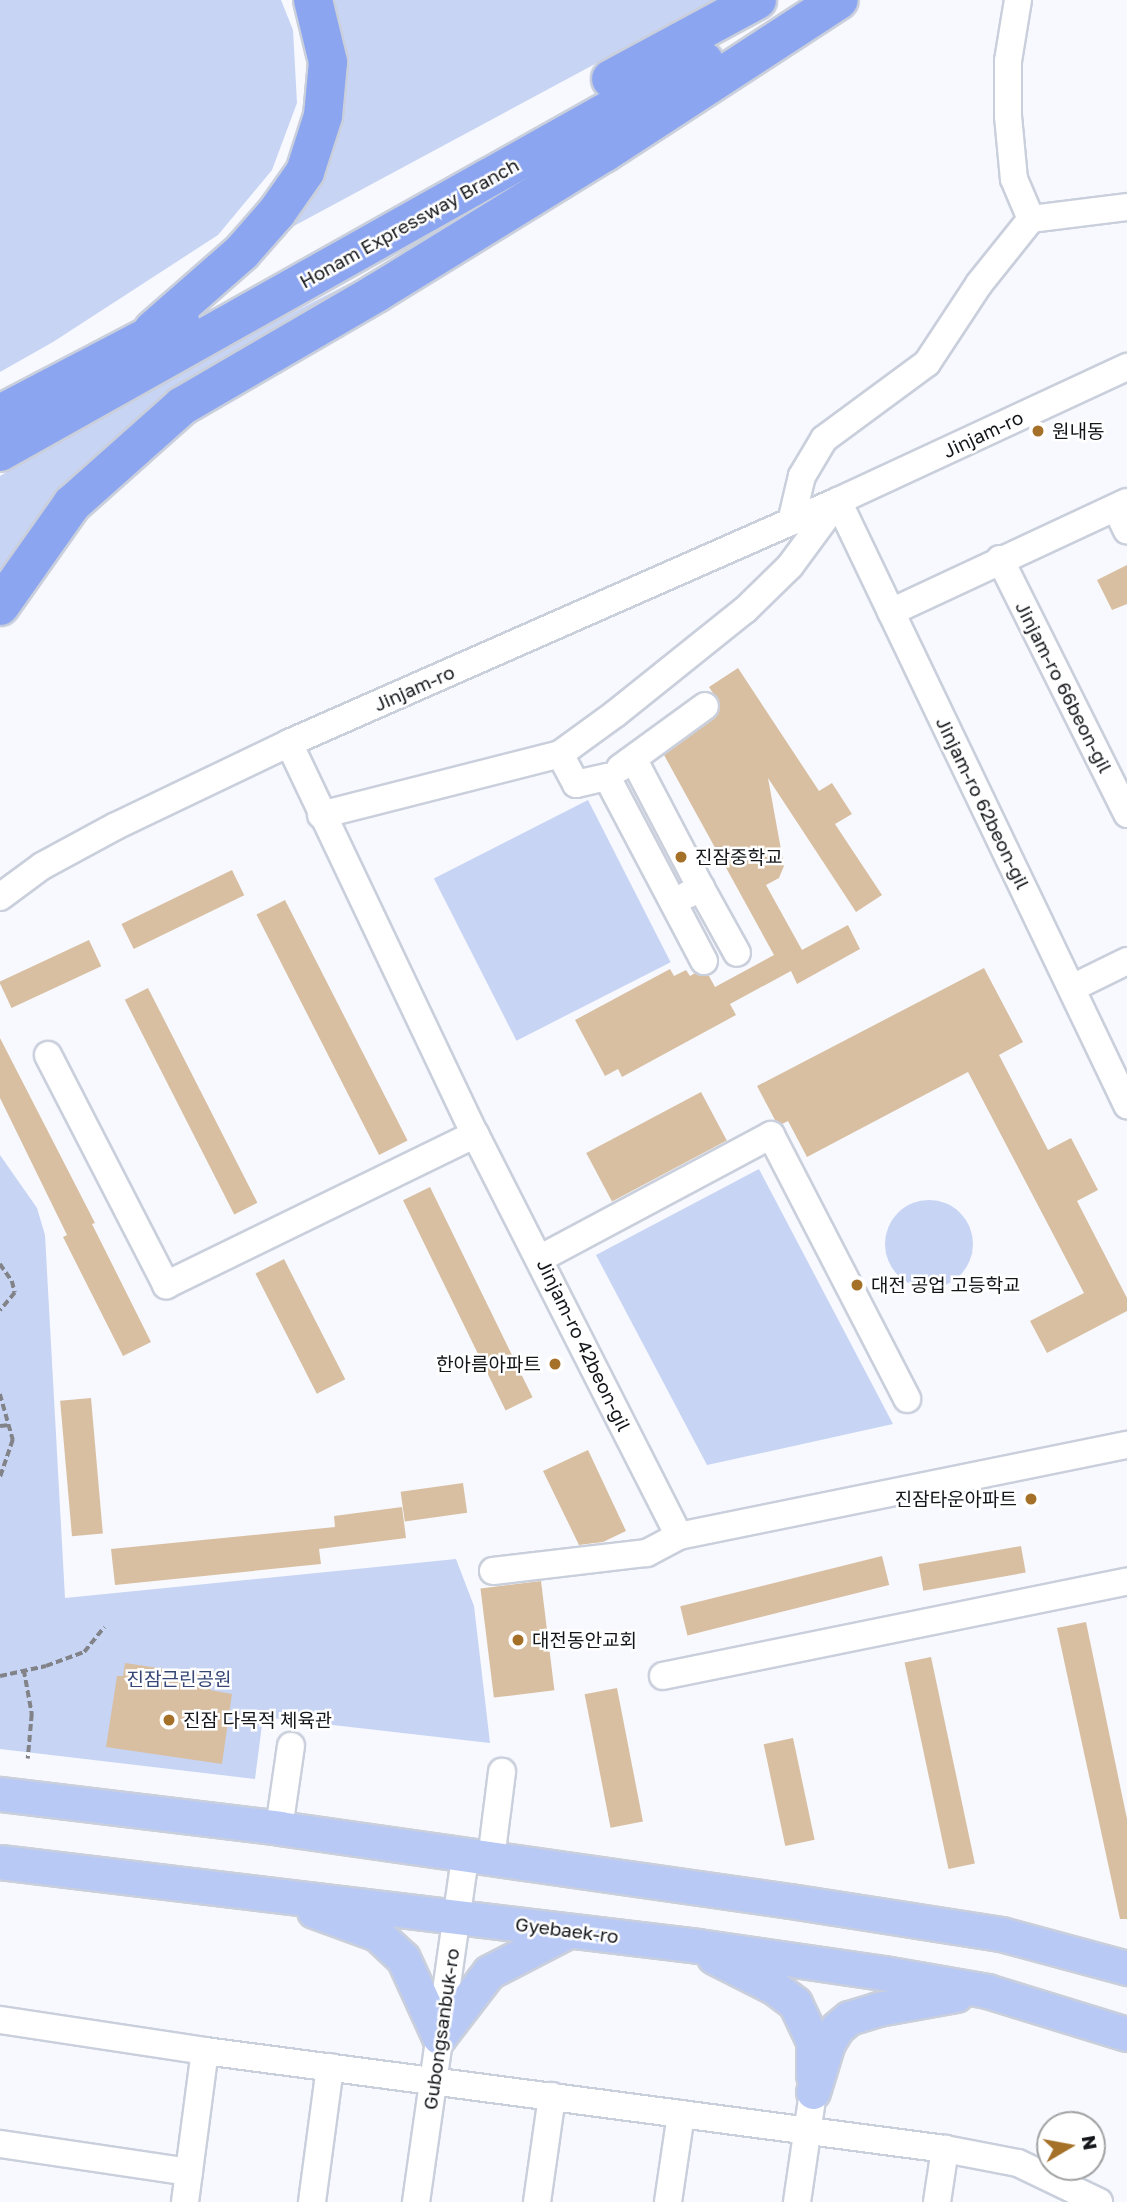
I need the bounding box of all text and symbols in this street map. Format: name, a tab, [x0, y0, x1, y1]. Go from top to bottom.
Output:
street label: Honam Expressway Branch	[295, 153, 523, 293]
street label: Jinjam-ro	[939, 406, 1027, 462]
place label: 원내동	[1052, 420, 1104, 442]
marker: 원내동	[1030, 423, 1046, 439]
street label: Jinjam-ro 66beon-gil	[1011, 597, 1117, 777]
street label: Jinjam-ro	[370, 660, 458, 716]
street label: Jinjam-ro 62beon-gil	[931, 713, 1035, 893]
place label: 진잠중학교	[695, 846, 782, 868]
marker: 진잠중학교	[673, 849, 689, 865]
street label: Jinjam-ro 42beon-gil	[532, 1255, 636, 1435]
place label: 대전 공업 고등학교	[871, 1274, 1020, 1296]
marker: 대전 공업 고등학교	[849, 1277, 865, 1293]
place label: 한아름아파트	[436, 1353, 541, 1375]
marker: 한아름아파트	[547, 1356, 563, 1372]
place label: 진잠타운아파트	[895, 1488, 1017, 1510]
marker: 진잠타운아파트	[1023, 1491, 1039, 1507]
place label: 대전동안교회	[532, 1629, 637, 1651]
marker: 대전동안교회	[510, 1632, 526, 1648]
park label: 진잠근린공원	[127, 1668, 231, 1690]
place label: 진잠 다목적 체육관	[183, 1709, 332, 1731]
marker: 진잠 다목적 체육관	[161, 1712, 177, 1728]
street label: Gyebaek-ro	[514, 1912, 620, 1948]
street label: Gubongsanbuk-ro	[418, 1947, 464, 2111]
north arrow	[1036, 2111, 1106, 2181]
text: N	[1078, 2133, 1103, 2152]

